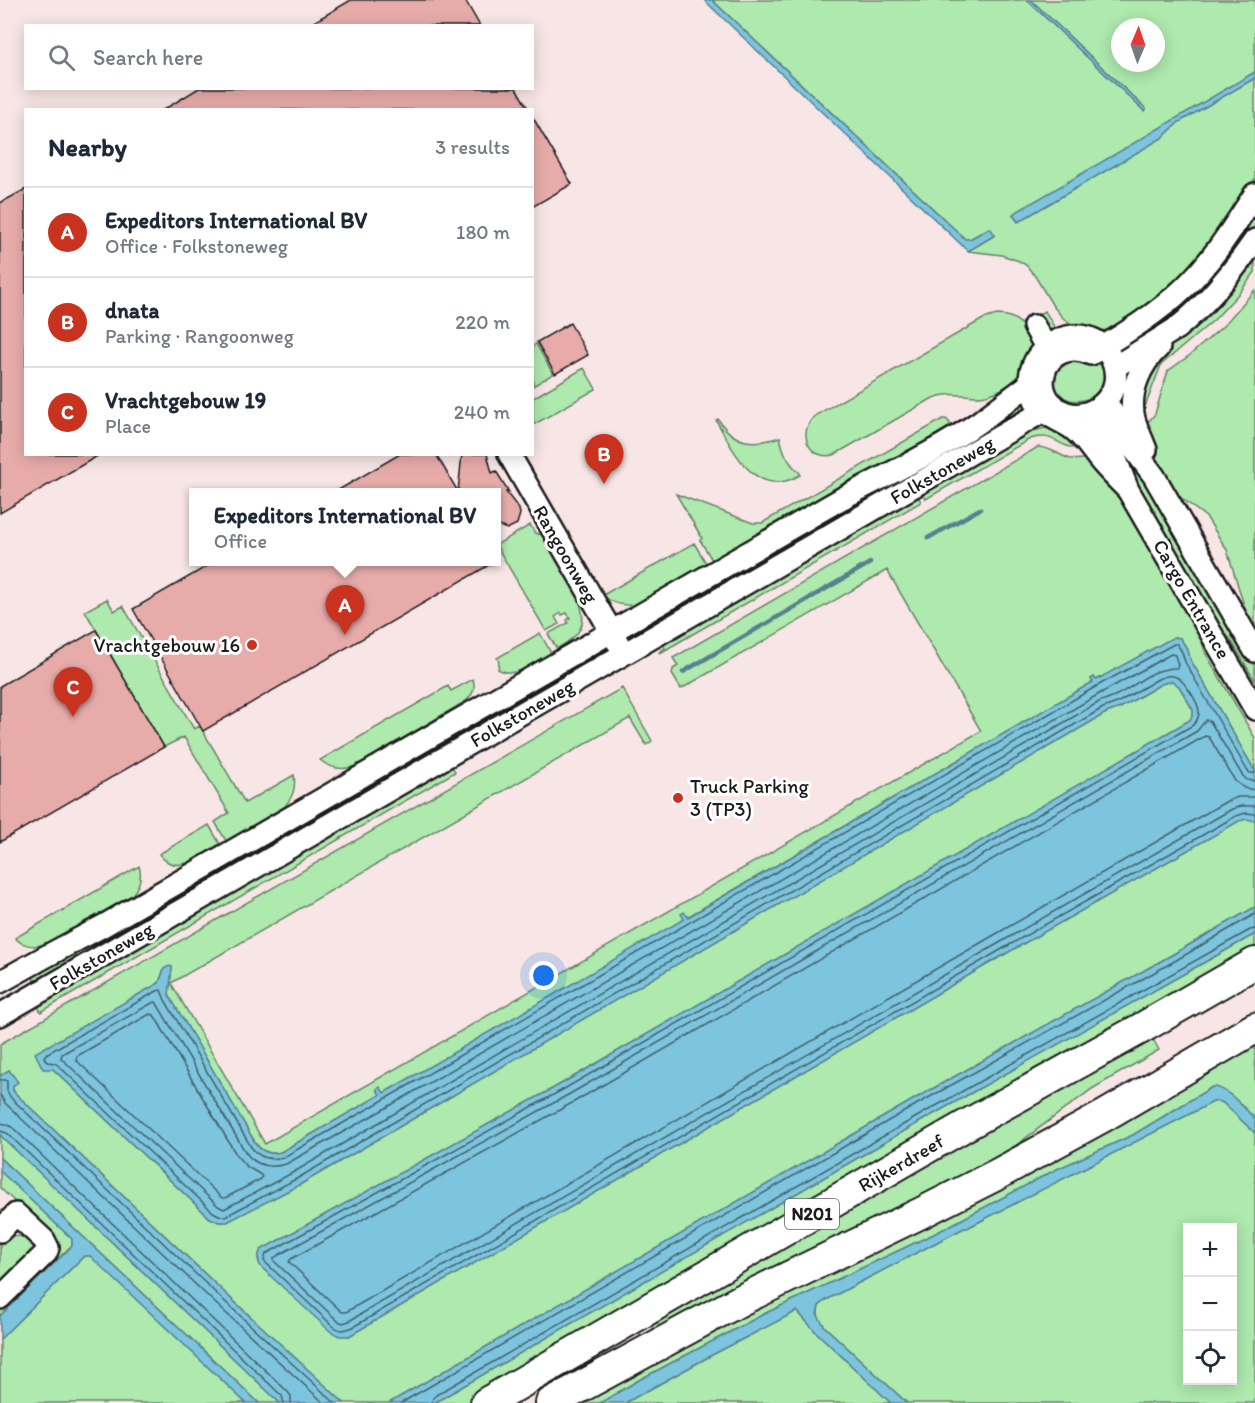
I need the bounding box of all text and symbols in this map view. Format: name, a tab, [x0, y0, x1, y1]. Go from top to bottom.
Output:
north arrow	[1111, 18, 1165, 72]
search box	[24, 24, 534, 90]
icon: search	[45, 41, 78, 74]
text: Search here	[93, 44, 203, 71]
text: Nearby	[48, 131, 127, 163]
text: 3 results	[435, 135, 510, 159]
text: Expeditors International BV	[105, 207, 367, 234]
text: A	[61, 220, 74, 244]
text: 180 m	[456, 220, 510, 244]
text: Office · Folkstoneweg	[105, 234, 288, 258]
text: dnata	[105, 297, 159, 324]
text: B	[61, 310, 74, 334]
text: 220 m	[455, 310, 510, 334]
text: Parking · Rangoonweg	[105, 324, 294, 348]
text: Vrachtgebouw 19	[105, 387, 266, 414]
text: C	[61, 400, 74, 424]
text: 240 m	[454, 400, 510, 424]
text: Place	[105, 414, 151, 438]
street label: Folkstoneweg	[886, 430, 999, 509]
pin: B	[584, 434, 624, 484]
popup	[189, 488, 501, 566]
street label: Rangoonweg	[528, 501, 604, 608]
text: Expeditors International BV	[214, 502, 476, 529]
text: Office	[214, 529, 267, 553]
street label: Cargo Entrance	[1148, 535, 1236, 663]
pin: A	[326, 586, 364, 635]
place label: Vrachtgebouw 16	[93, 633, 240, 657]
marker: Vrachtgebouw 16	[245, 638, 259, 652]
pin: C	[54, 668, 92, 717]
street label: Folkstoneweg	[466, 673, 579, 752]
place label: Truck Parking 3 (TP3)	[690, 774, 810, 821]
marker: Truck Parking 3 (TP3)	[671, 791, 685, 805]
street label: Folkstoneweg	[45, 916, 158, 995]
your location	[529, 961, 558, 990]
street label: Rijkerdreef	[854, 1129, 949, 1197]
road number: N201	[785, 1199, 839, 1229]
map controls	[1183, 1223, 1237, 1385]
button: +	[1183, 1223, 1237, 1277]
button: −	[1183, 1277, 1237, 1331]
button: locate	[1183, 1331, 1237, 1385]

